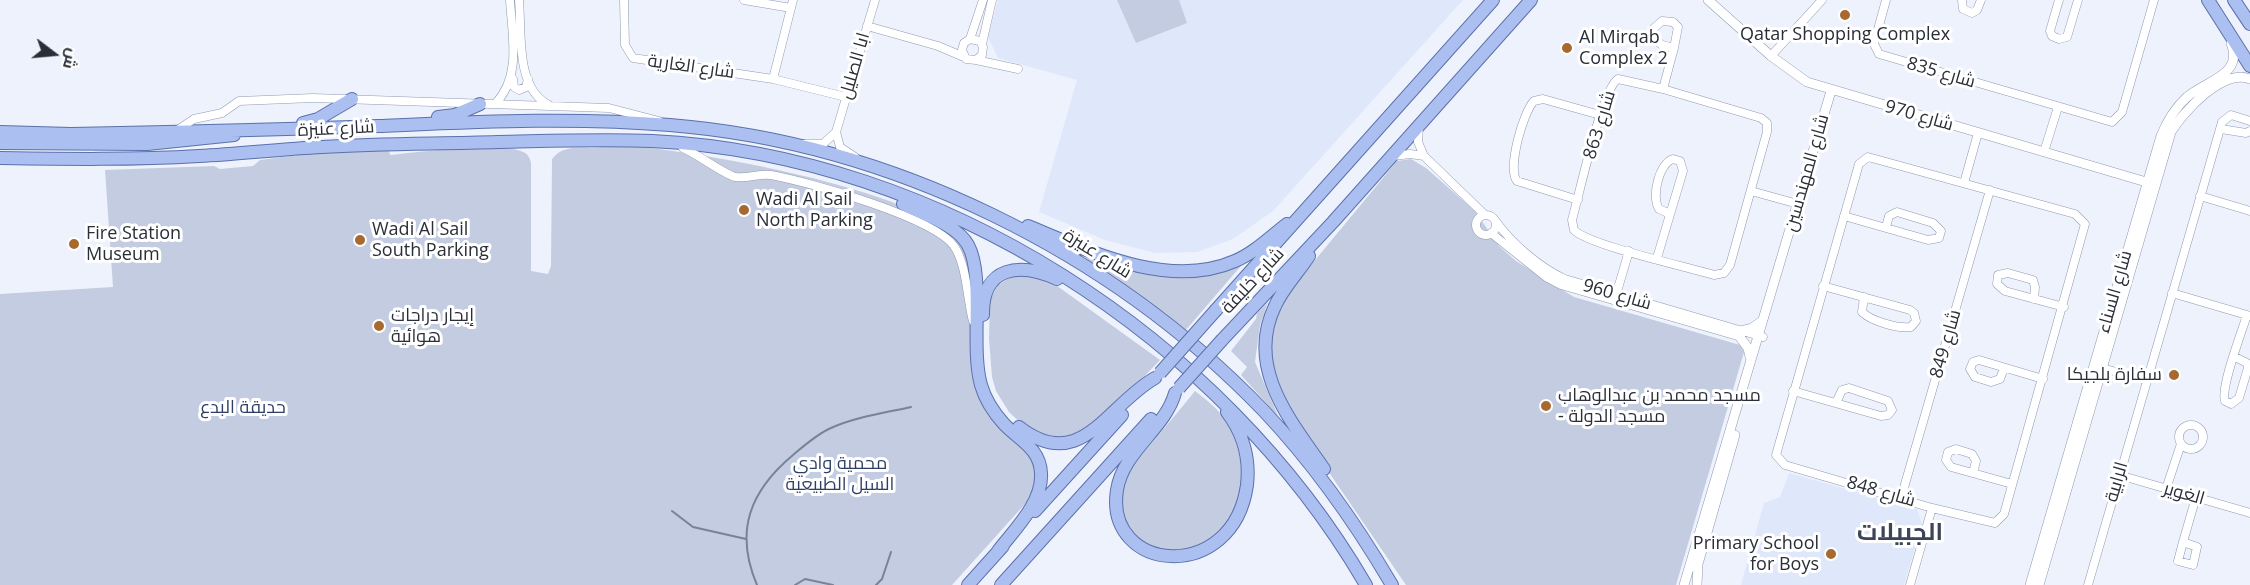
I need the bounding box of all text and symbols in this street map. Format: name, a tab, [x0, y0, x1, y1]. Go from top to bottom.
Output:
marker: Qatar Shopping Complex	[1838, 8, 1852, 22]
north arrow	[24, 24, 84, 84]
place label: Qatar Shopping Complex	[1740, 24, 1950, 46]
place label: Al Mirqab Complex 2	[1579, 27, 1668, 70]
street label: ابا الصليل	[835, 30, 875, 102]
marker: Al Mirqab Complex 2	[1560, 41, 1574, 55]
text: ش	[58, 46, 85, 72]
street label: شارع الغارية	[646, 50, 736, 84]
street label: شارع 835	[1904, 53, 1978, 93]
street label: شارع 863	[1579, 88, 1621, 162]
street label: شارع 970	[1882, 96, 1956, 136]
street label: شارع المهندسين	[1780, 112, 1834, 234]
street label: شارع عنيزة	[297, 116, 375, 142]
place label: Wadi Al Sail North Parking	[756, 189, 873, 232]
marker: Wadi Al Sail North Parking	[737, 203, 751, 217]
place label: Wadi Al Sail South Parking	[372, 219, 489, 262]
place label: Fire Station Museum	[86, 223, 181, 266]
street label: شارع عنيزة	[1059, 225, 1135, 283]
marker: Wadi Al Sail South Parking	[353, 233, 367, 247]
marker: Fire Station Museum	[67, 237, 81, 251]
street label: شارع خليفة	[1217, 244, 1289, 318]
street label: شارع السناء	[2093, 248, 2137, 336]
street label: شارع 960	[1580, 275, 1654, 315]
place label: إيجار دراجات هوائية	[391, 305, 474, 348]
street label: شارع 849	[1926, 307, 1966, 381]
marker: إيجار دراجات هوائية	[372, 319, 386, 333]
place label: سفارة بلجيكا	[2067, 364, 2162, 386]
marker: سفارة بلجيكا	[2167, 368, 2181, 382]
place label: مسجد محمد بن عبدالوهاب - مسجد الدولة	[1558, 385, 1761, 428]
park label: حديقة البدع	[200, 397, 286, 419]
marker: مسجد محمد بن عبدالوهاب - مسجد الدولة	[1539, 399, 1553, 413]
park label: محمية وادي السيل الطبيعية	[786, 453, 894, 496]
street label: الرابية	[2101, 460, 2133, 504]
street label: شارع 848	[1844, 472, 1918, 512]
street label: الغوير	[2161, 478, 2207, 510]
district label: الجبيلات	[1857, 519, 1943, 547]
place label: Primary School for Boys	[1693, 533, 1819, 576]
marker: Primary School for Boys	[1824, 547, 1838, 561]

